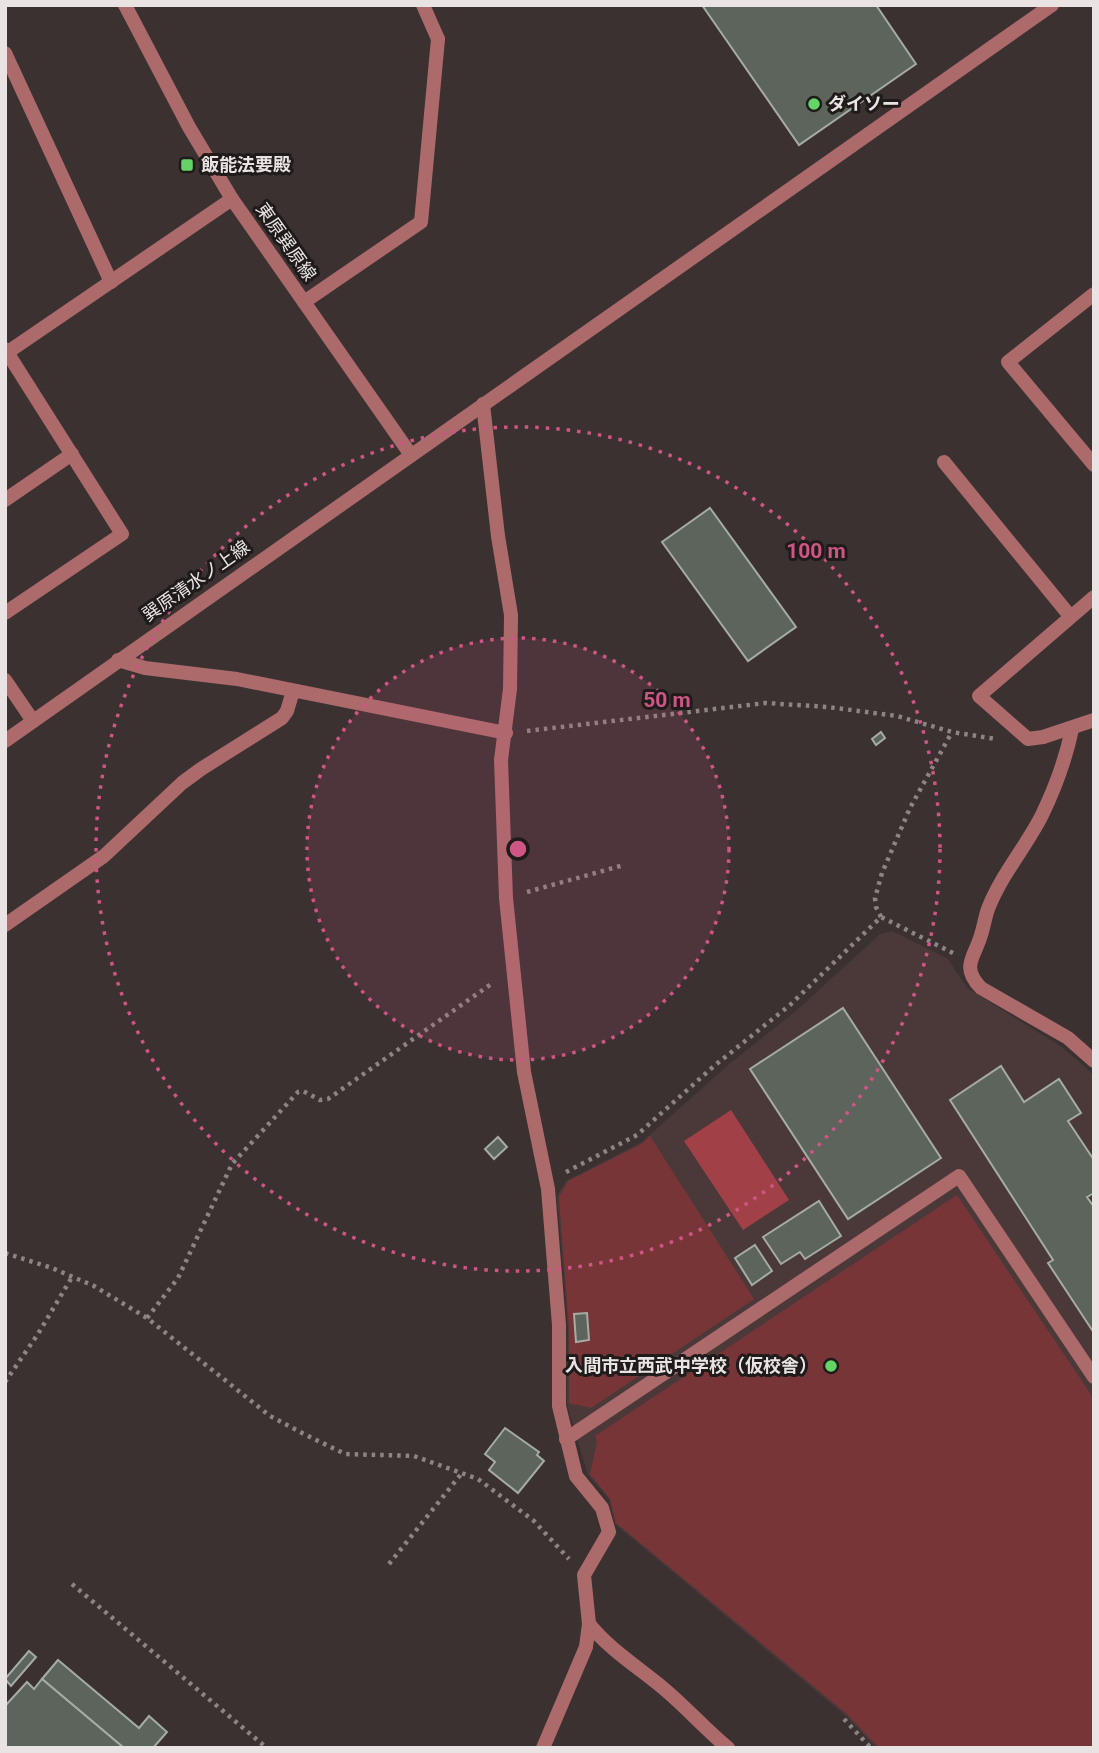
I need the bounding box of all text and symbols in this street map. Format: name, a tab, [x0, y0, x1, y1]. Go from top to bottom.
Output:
place label: ダイソー	[828, 93, 900, 114]
marker: ダイソー	[806, 96, 822, 112]
place label: 飯能法要殿	[201, 154, 291, 175]
marker: 飯能法要殿	[179, 157, 195, 173]
street label: 東原巽原線	[252, 199, 321, 285]
street label: 巽原清水ノ上線	[138, 536, 253, 625]
text: 100 m	[786, 539, 846, 563]
text: 50 m	[643, 688, 691, 712]
centre of rings	[506, 837, 530, 861]
place label: 入間市立西武中学校（仮校舎）	[565, 1355, 817, 1376]
marker: 入間市立西武中学校（仮校舎）	[823, 1358, 839, 1374]

